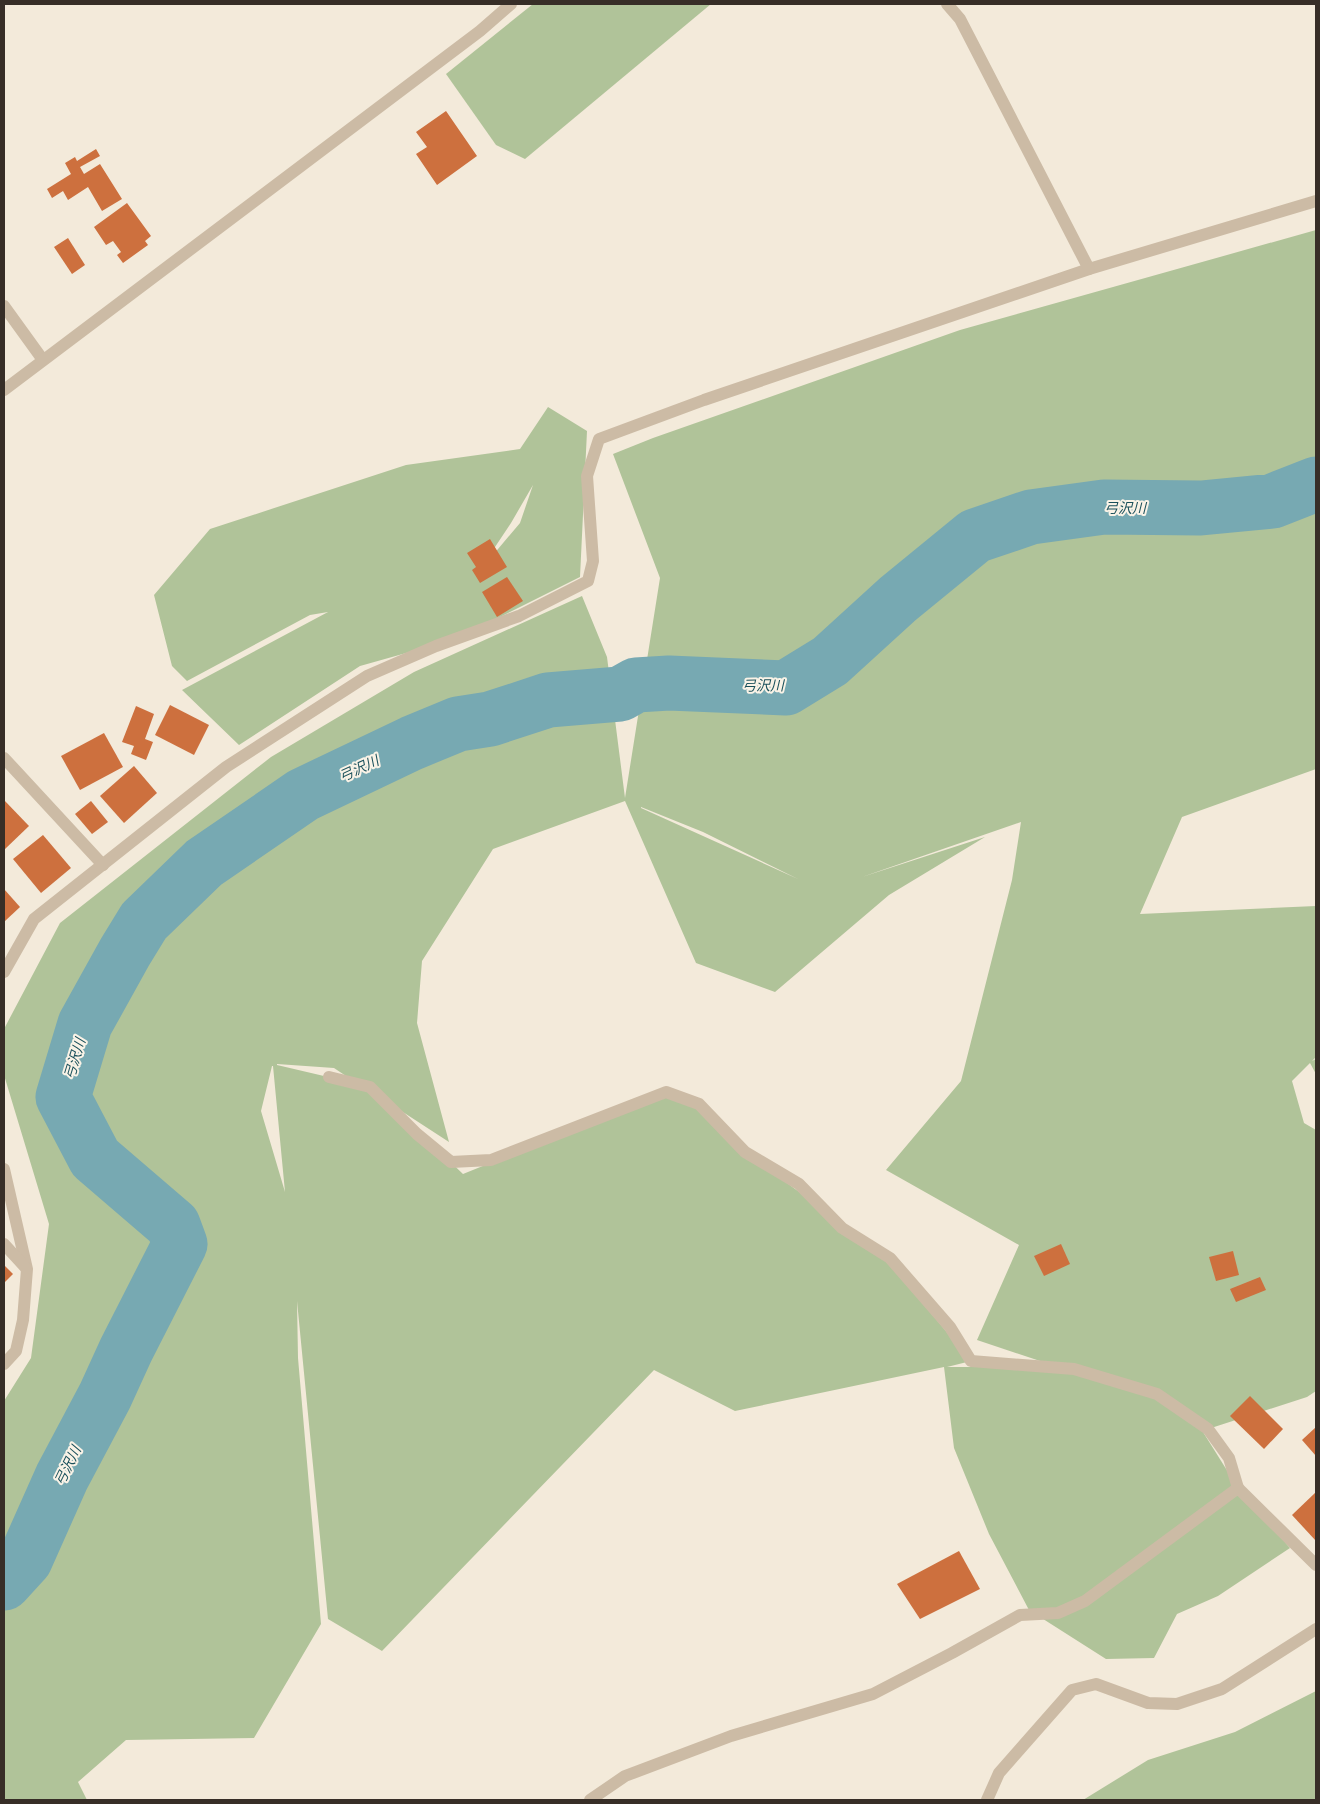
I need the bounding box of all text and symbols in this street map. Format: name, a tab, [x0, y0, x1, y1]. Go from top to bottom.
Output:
water label: 弓沢川	[1104, 500, 1148, 517]
water label: 弓沢川	[742, 677, 786, 695]
water label: 弓沢川	[336, 752, 383, 786]
water label: 弓沢川	[61, 1035, 90, 1082]
water label: 弓沢川	[51, 1442, 86, 1489]

